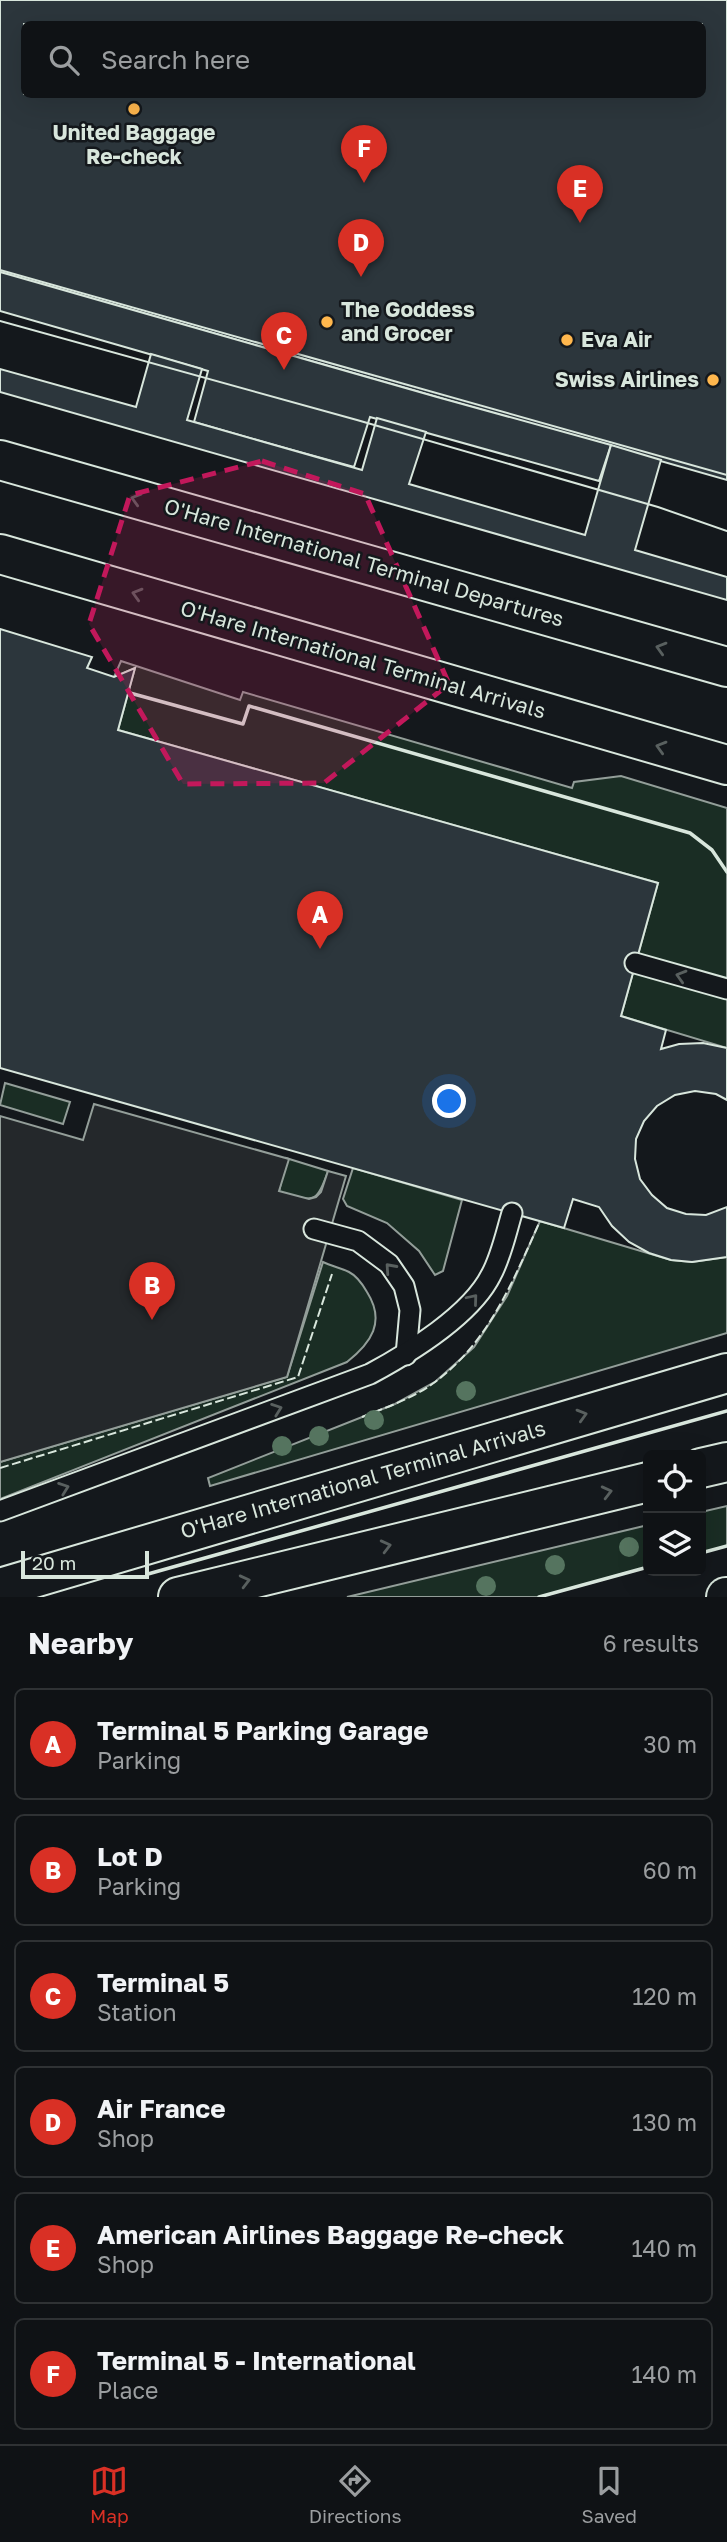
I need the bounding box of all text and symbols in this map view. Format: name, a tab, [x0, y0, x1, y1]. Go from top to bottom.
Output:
search box	[21, 21, 706, 98]
icon: search	[45, 41, 83, 79]
text: Search here	[101, 44, 250, 75]
marker: United Baggage Re-check	[126, 101, 142, 117]
place label: United Baggage Re-check	[52, 119, 216, 169]
pin: F	[341, 125, 387, 183]
pin: E	[557, 165, 603, 223]
pin: D	[338, 219, 384, 277]
place label: The Goddess and Grocer	[341, 296, 475, 346]
pin: C	[261, 312, 307, 370]
marker: The Goddess and Grocer	[319, 314, 335, 330]
place label: Eva Air	[581, 326, 652, 352]
marker: Eva Air	[559, 332, 575, 348]
place label: Swiss Airlines	[555, 366, 699, 392]
marker: Swiss Airlines	[705, 372, 721, 388]
one-way arrow	[130, 492, 142, 507]
street label: O'Hare International Terminal Departures	[161, 492, 567, 632]
one-way arrow	[131, 588, 143, 603]
street label: O'Hare International Terminal Arrivals	[178, 594, 549, 724]
one-way arrow	[656, 642, 668, 656]
one-way arrow	[655, 740, 667, 755]
pin: A	[297, 891, 343, 949]
one-way arrow	[675, 970, 687, 985]
your location	[432, 1084, 466, 1118]
pin: B	[129, 1262, 175, 1320]
one-way arrow	[386, 1263, 398, 1276]
one-way arrow	[465, 1294, 477, 1307]
one-way arrow	[271, 1403, 283, 1417]
one-way arrow	[576, 1409, 588, 1424]
street label: O'Hare International Terminal Arrivals	[177, 1414, 548, 1544]
map controls	[643, 1450, 706, 1576]
button: locate	[643, 1450, 706, 1513]
one-way arrow	[57, 1482, 69, 1496]
one-way arrow	[601, 1486, 613, 1500]
button: layers	[643, 1513, 706, 1576]
one-way arrow	[380, 1540, 392, 1554]
scale bar	[21, 1548, 149, 1580]
text: 20 m	[32, 1551, 76, 1574]
one-way arrow	[239, 1575, 251, 1589]
text: Nearby	[28, 1625, 133, 1661]
text: 6 results	[603, 1629, 699, 1657]
text: Terminal 5 Parking Garage	[97, 1715, 429, 1746]
text: A	[45, 1730, 61, 1758]
text: 30 m	[643, 1730, 697, 1758]
text: Parking	[97, 1746, 181, 1774]
text: Lot D	[97, 1841, 163, 1872]
text: B	[45, 1856, 61, 1884]
text: 60 m	[643, 1856, 697, 1884]
text: Parking	[97, 1872, 181, 1900]
text: Terminal 5	[97, 1967, 229, 1998]
text: C	[45, 1982, 61, 2010]
text: 120 m	[632, 1982, 697, 2010]
text: Station	[97, 1998, 177, 2026]
text: Air France	[97, 2093, 226, 2124]
text: D	[45, 2108, 61, 2136]
text: 130 m	[632, 2108, 697, 2136]
text: Shop	[97, 2124, 154, 2152]
text: American Airlines Baggage Re-check	[97, 2219, 564, 2250]
text: E	[46, 2234, 60, 2262]
text: 140 m	[631, 2234, 697, 2262]
text: Shop	[97, 2250, 154, 2278]
text: Terminal 5 - International	[97, 2345, 416, 2376]
text: F	[46, 2360, 60, 2388]
text: 140 m	[631, 2360, 697, 2388]
text: Place	[97, 2376, 158, 2404]
tab: Map	[90, 2462, 129, 2527]
tab: Directions	[309, 2462, 402, 2527]
tab: Saved	[582, 2462, 637, 2527]

